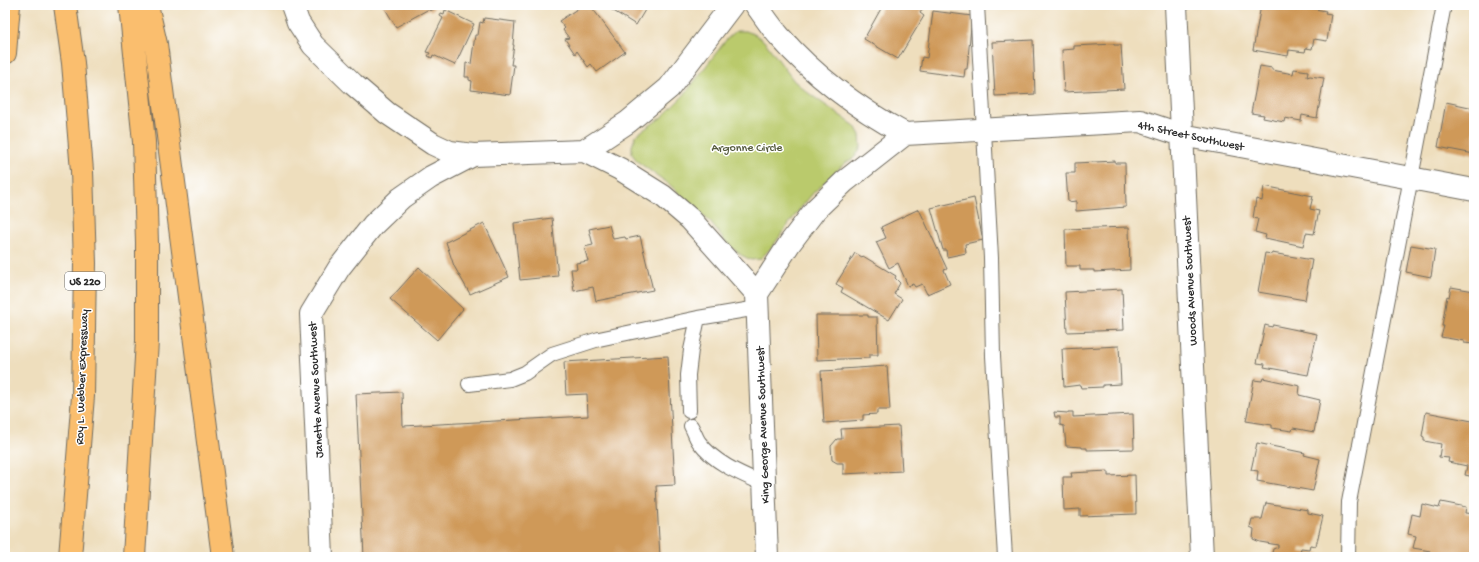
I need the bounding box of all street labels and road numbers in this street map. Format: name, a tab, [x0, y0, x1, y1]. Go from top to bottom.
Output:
street label: 4th Street Southwest	[1136, 119, 1246, 155]
street label: Woods Avenue Southwest	[1181, 215, 1201, 346]
road number: US 220	[65, 272, 105, 290]
street label: Roy L. Webber Expressway	[74, 309, 92, 445]
street label: Janette Avenue Southwest	[306, 320, 328, 458]
street label: King George Avenue Southwest	[754, 345, 774, 504]

